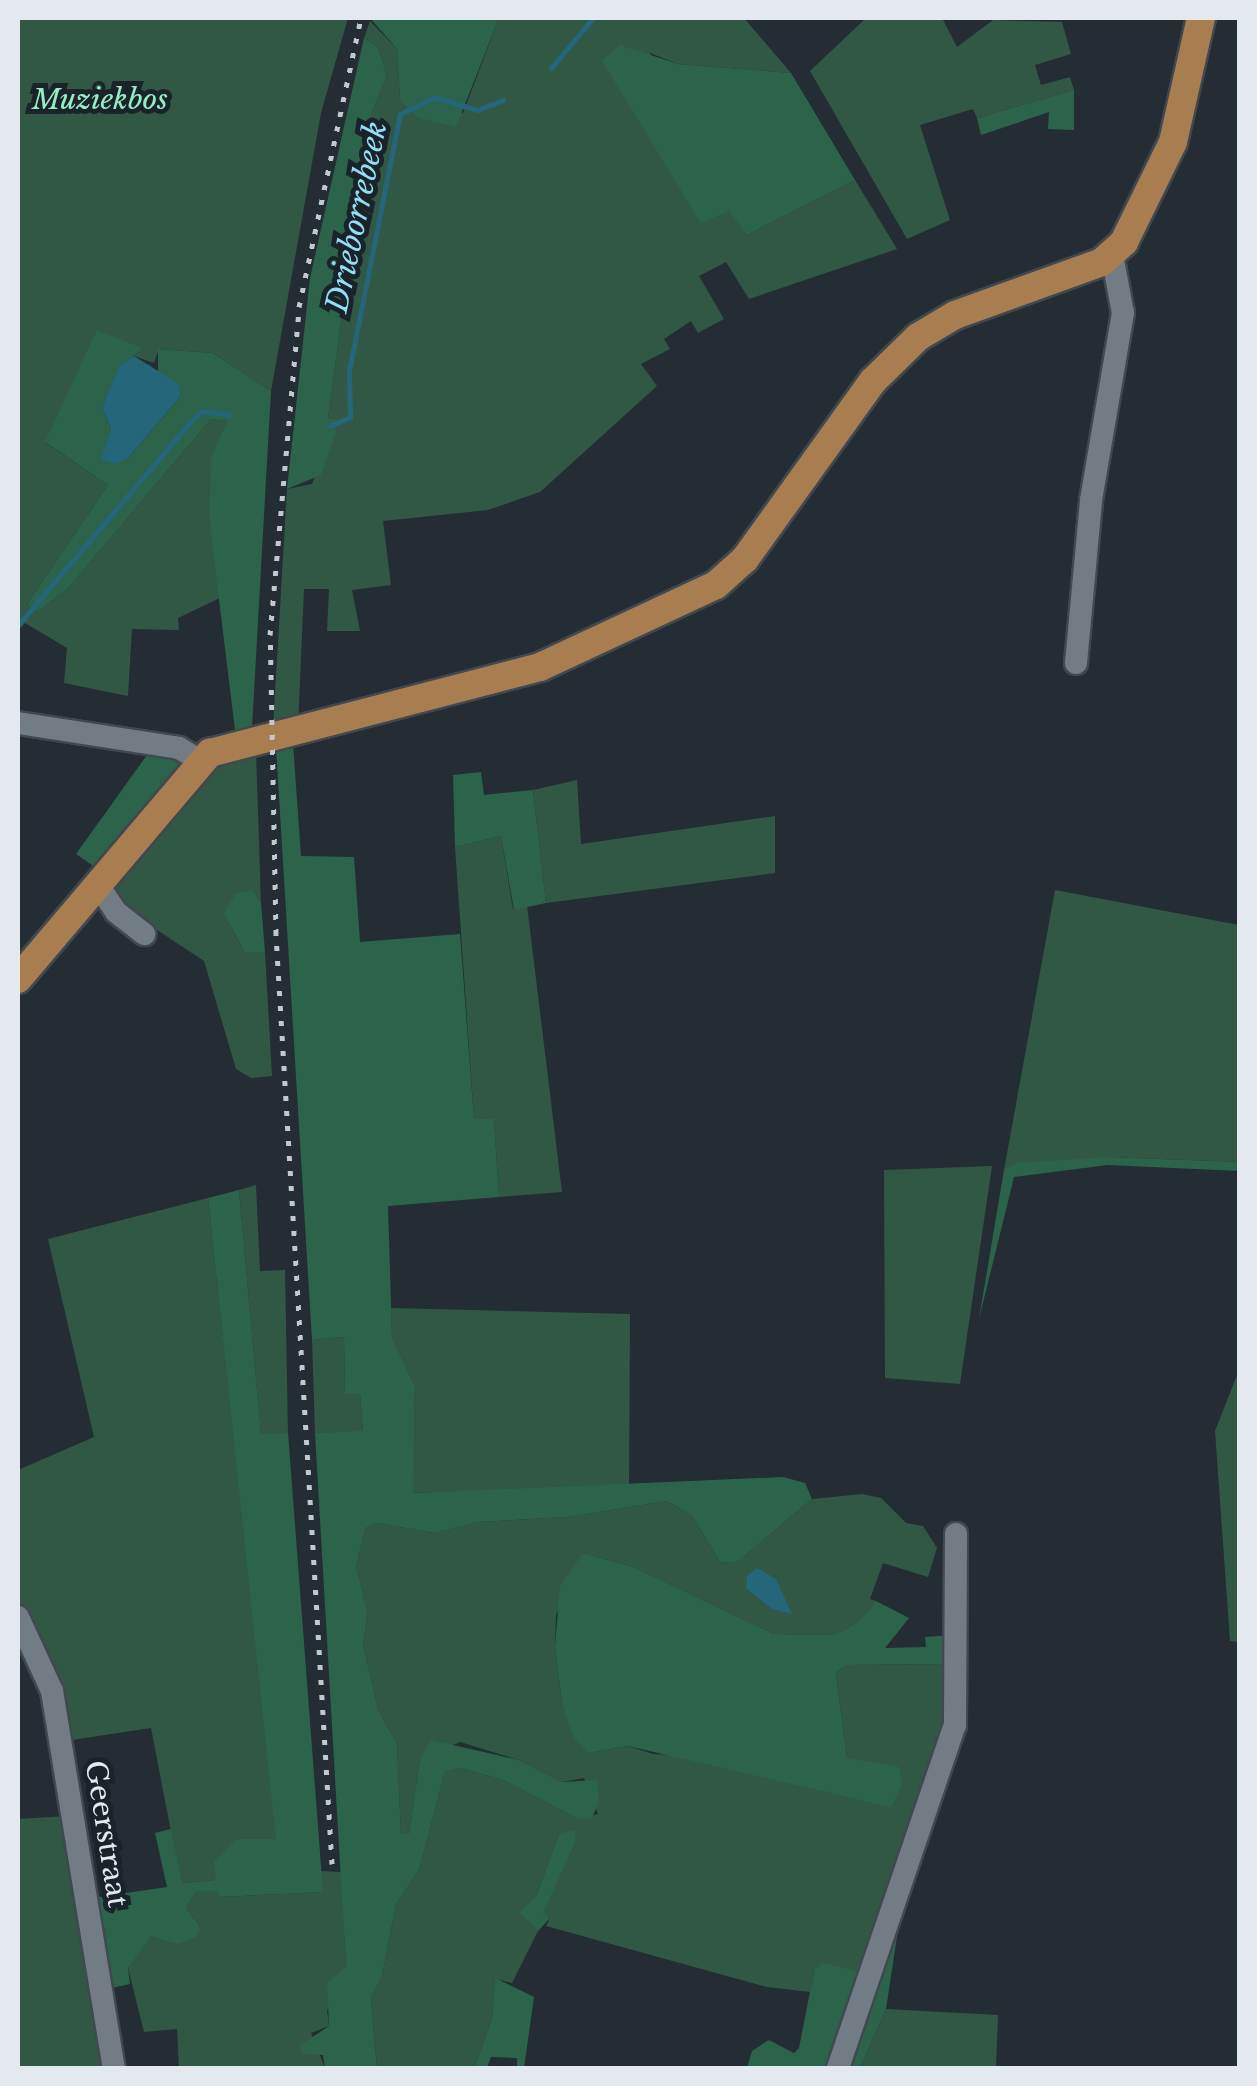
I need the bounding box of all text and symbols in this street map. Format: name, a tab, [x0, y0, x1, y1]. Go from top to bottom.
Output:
park label: Muziekbos	[32, 83, 168, 117]
water label: Drieborrebeek	[319, 118, 395, 316]
street label: Geerstraat	[78, 1758, 134, 1910]

